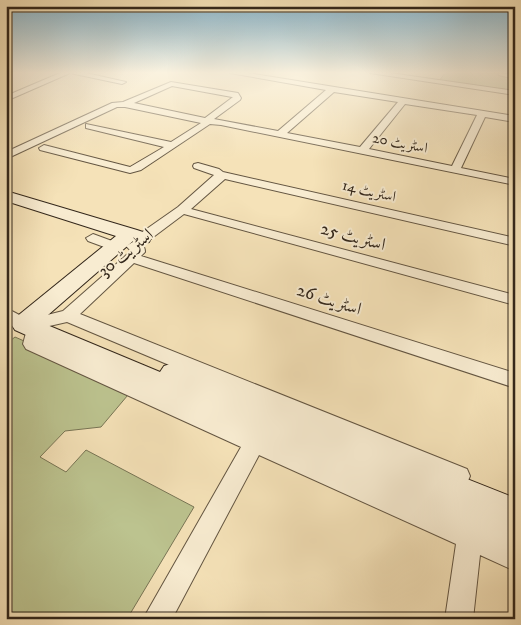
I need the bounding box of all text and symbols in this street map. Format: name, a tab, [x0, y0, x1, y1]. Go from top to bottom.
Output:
street label: اسٹریٹ 20	[371, 128, 429, 158]
street label: اسٹریٹ 14	[340, 176, 398, 206]
street label: اسٹریٹ 25	[318, 218, 388, 256]
street label: اسٹریٹ 30	[94, 224, 158, 282]
street label: اسٹریٹ 26	[294, 279, 364, 321]

